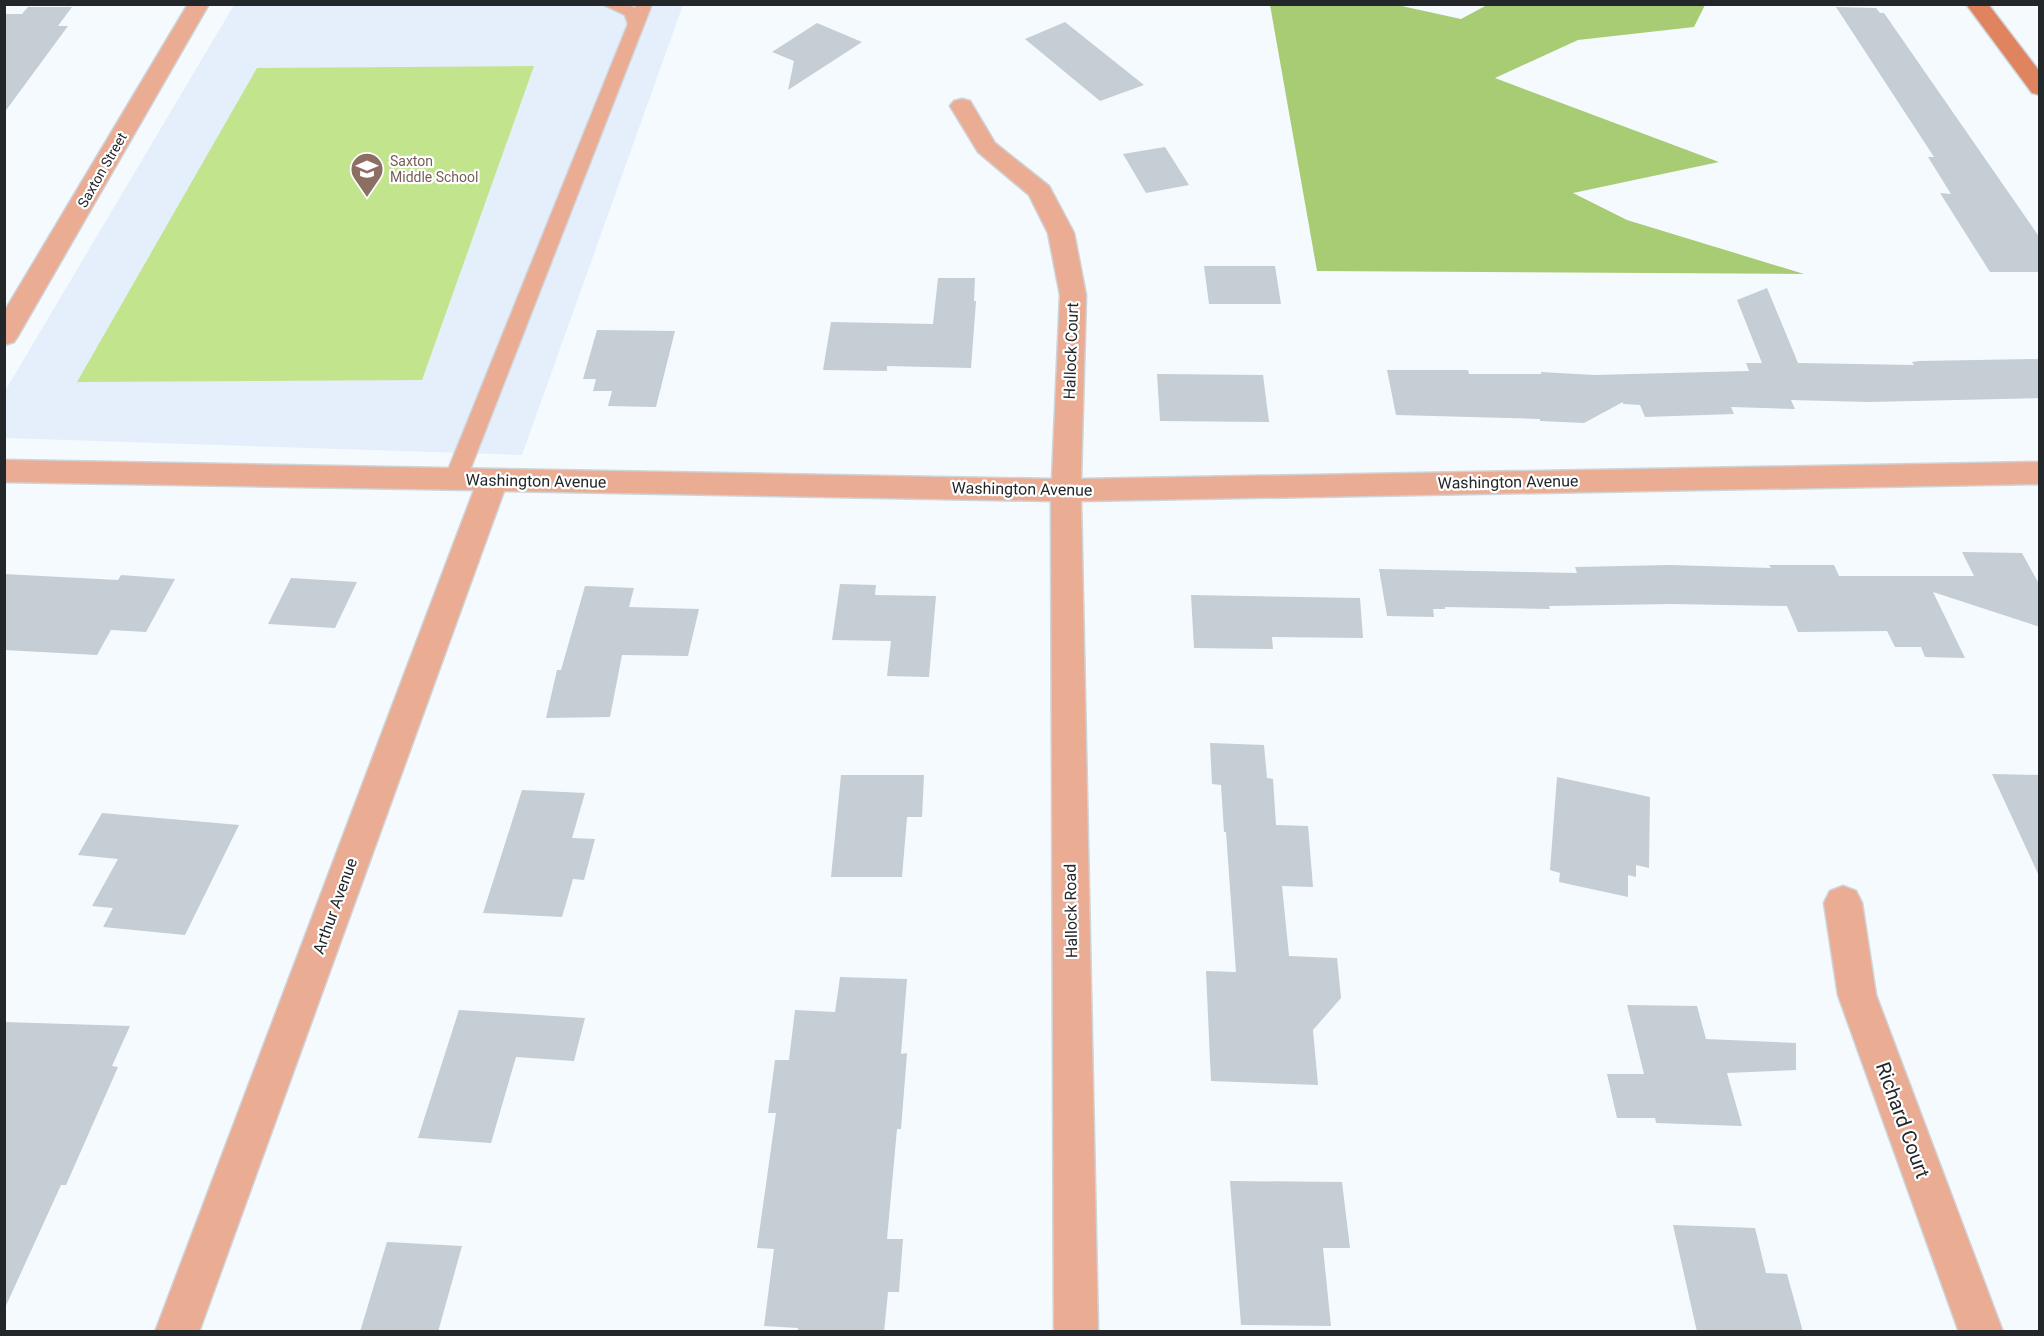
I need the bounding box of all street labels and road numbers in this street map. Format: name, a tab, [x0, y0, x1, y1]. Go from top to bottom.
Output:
street label: Saxton Street	[74, 130, 130, 210]
street label: Hallock Court	[1060, 302, 1082, 400]
street label: Washington Avenue	[465, 470, 607, 492]
street label: Washington Avenue	[1437, 471, 1579, 493]
street label: Washington Avenue	[951, 478, 1093, 500]
street label: Arthur Avenue	[309, 855, 361, 957]
street label: Hallock Road	[1061, 864, 1081, 958]
street label: Richard Court	[1871, 1059, 1935, 1181]

